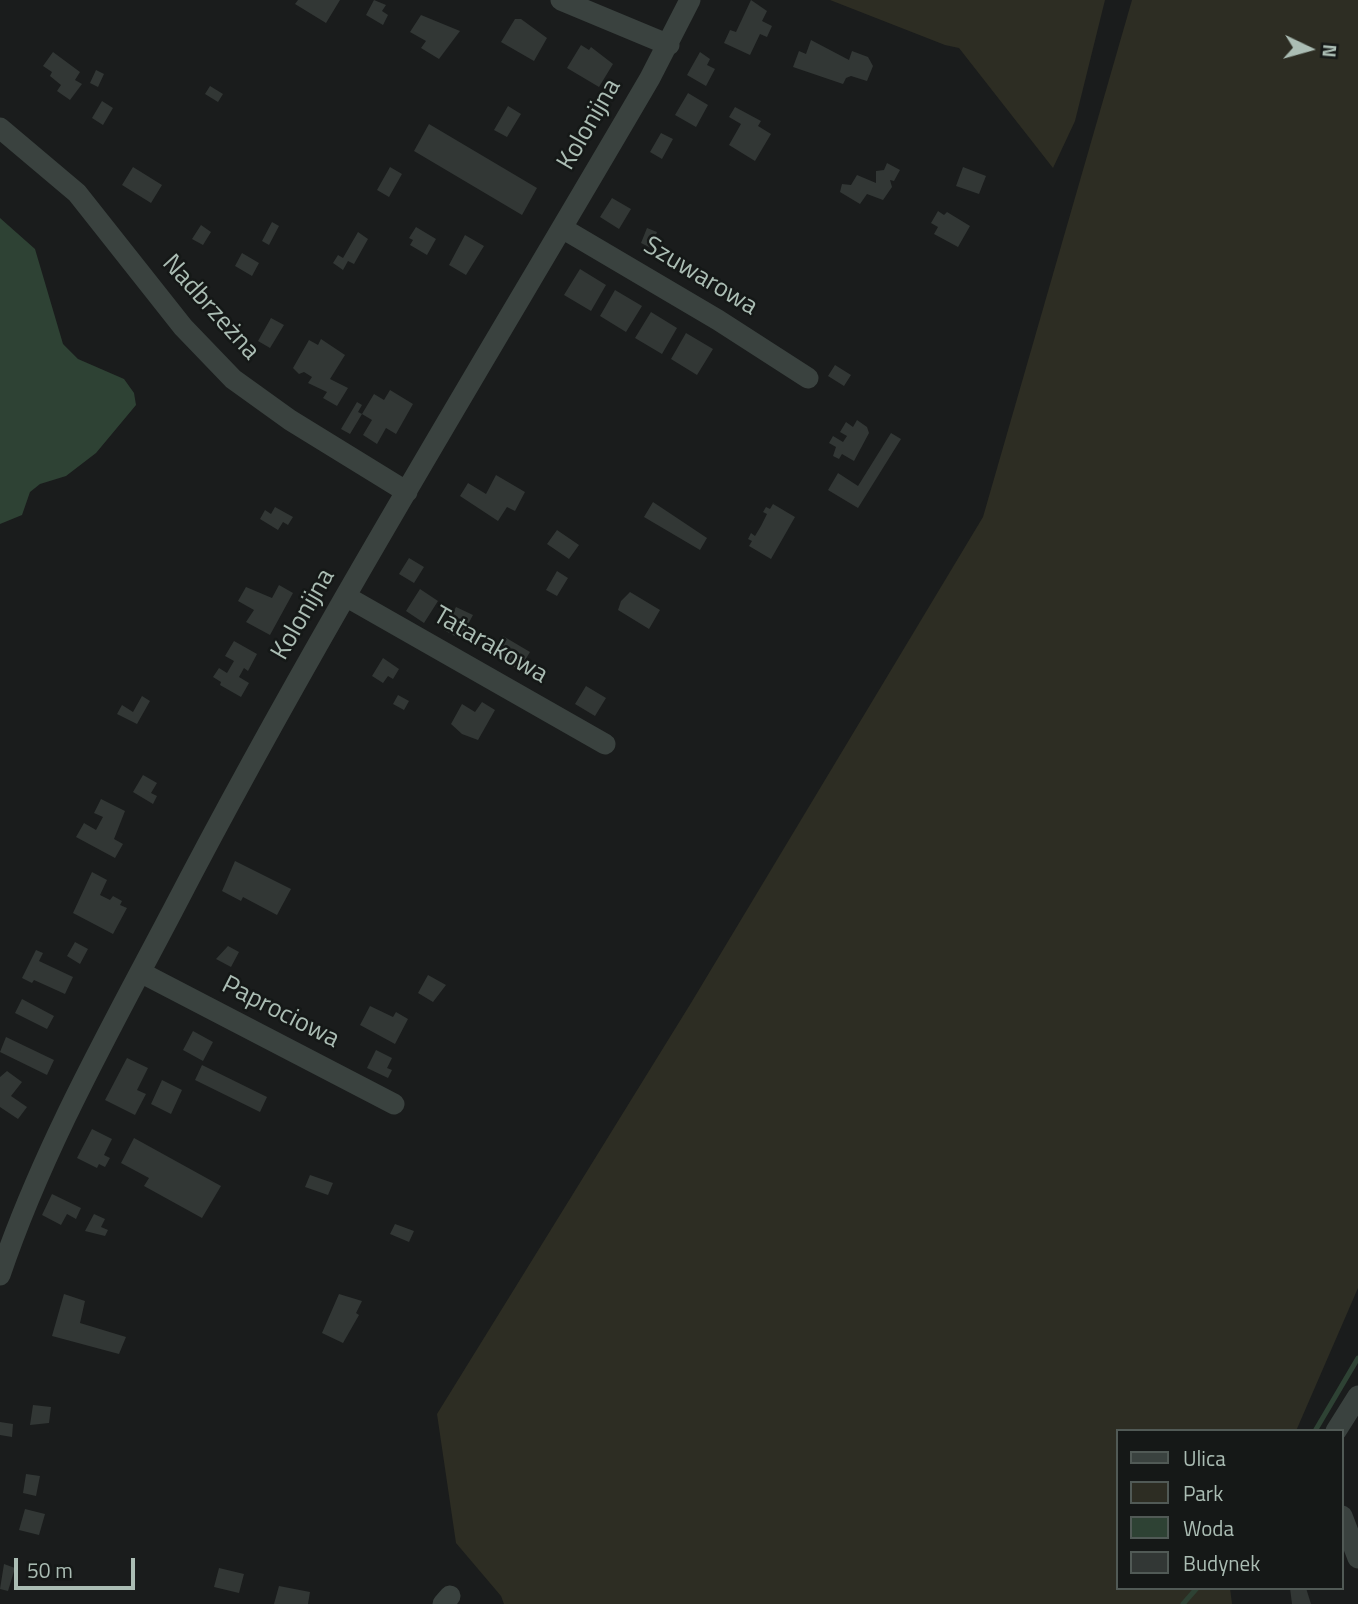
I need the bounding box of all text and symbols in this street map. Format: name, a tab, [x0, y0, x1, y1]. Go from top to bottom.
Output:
north arrow	[1274, 14, 1344, 84]
text: N	[1315, 43, 1345, 59]
street label: Kolonijna	[551, 74, 629, 176]
street label: Szuwarowa	[637, 231, 763, 323]
street label: Nadbrzeżna	[155, 249, 265, 367]
street label: Kolonijna	[265, 564, 343, 666]
street label: Tatarakowa	[427, 601, 553, 691]
street label: Paprociowa	[216, 970, 344, 1056]
legend	[1116, 1429, 1344, 1590]
text: Ulica	[1183, 1442, 1226, 1474]
text: Park	[1183, 1477, 1223, 1509]
text: Woda	[1183, 1512, 1234, 1544]
scale bar	[18, 1544, 138, 1588]
text: Budynek	[1183, 1547, 1260, 1579]
text: 50 m	[27, 1554, 73, 1586]

